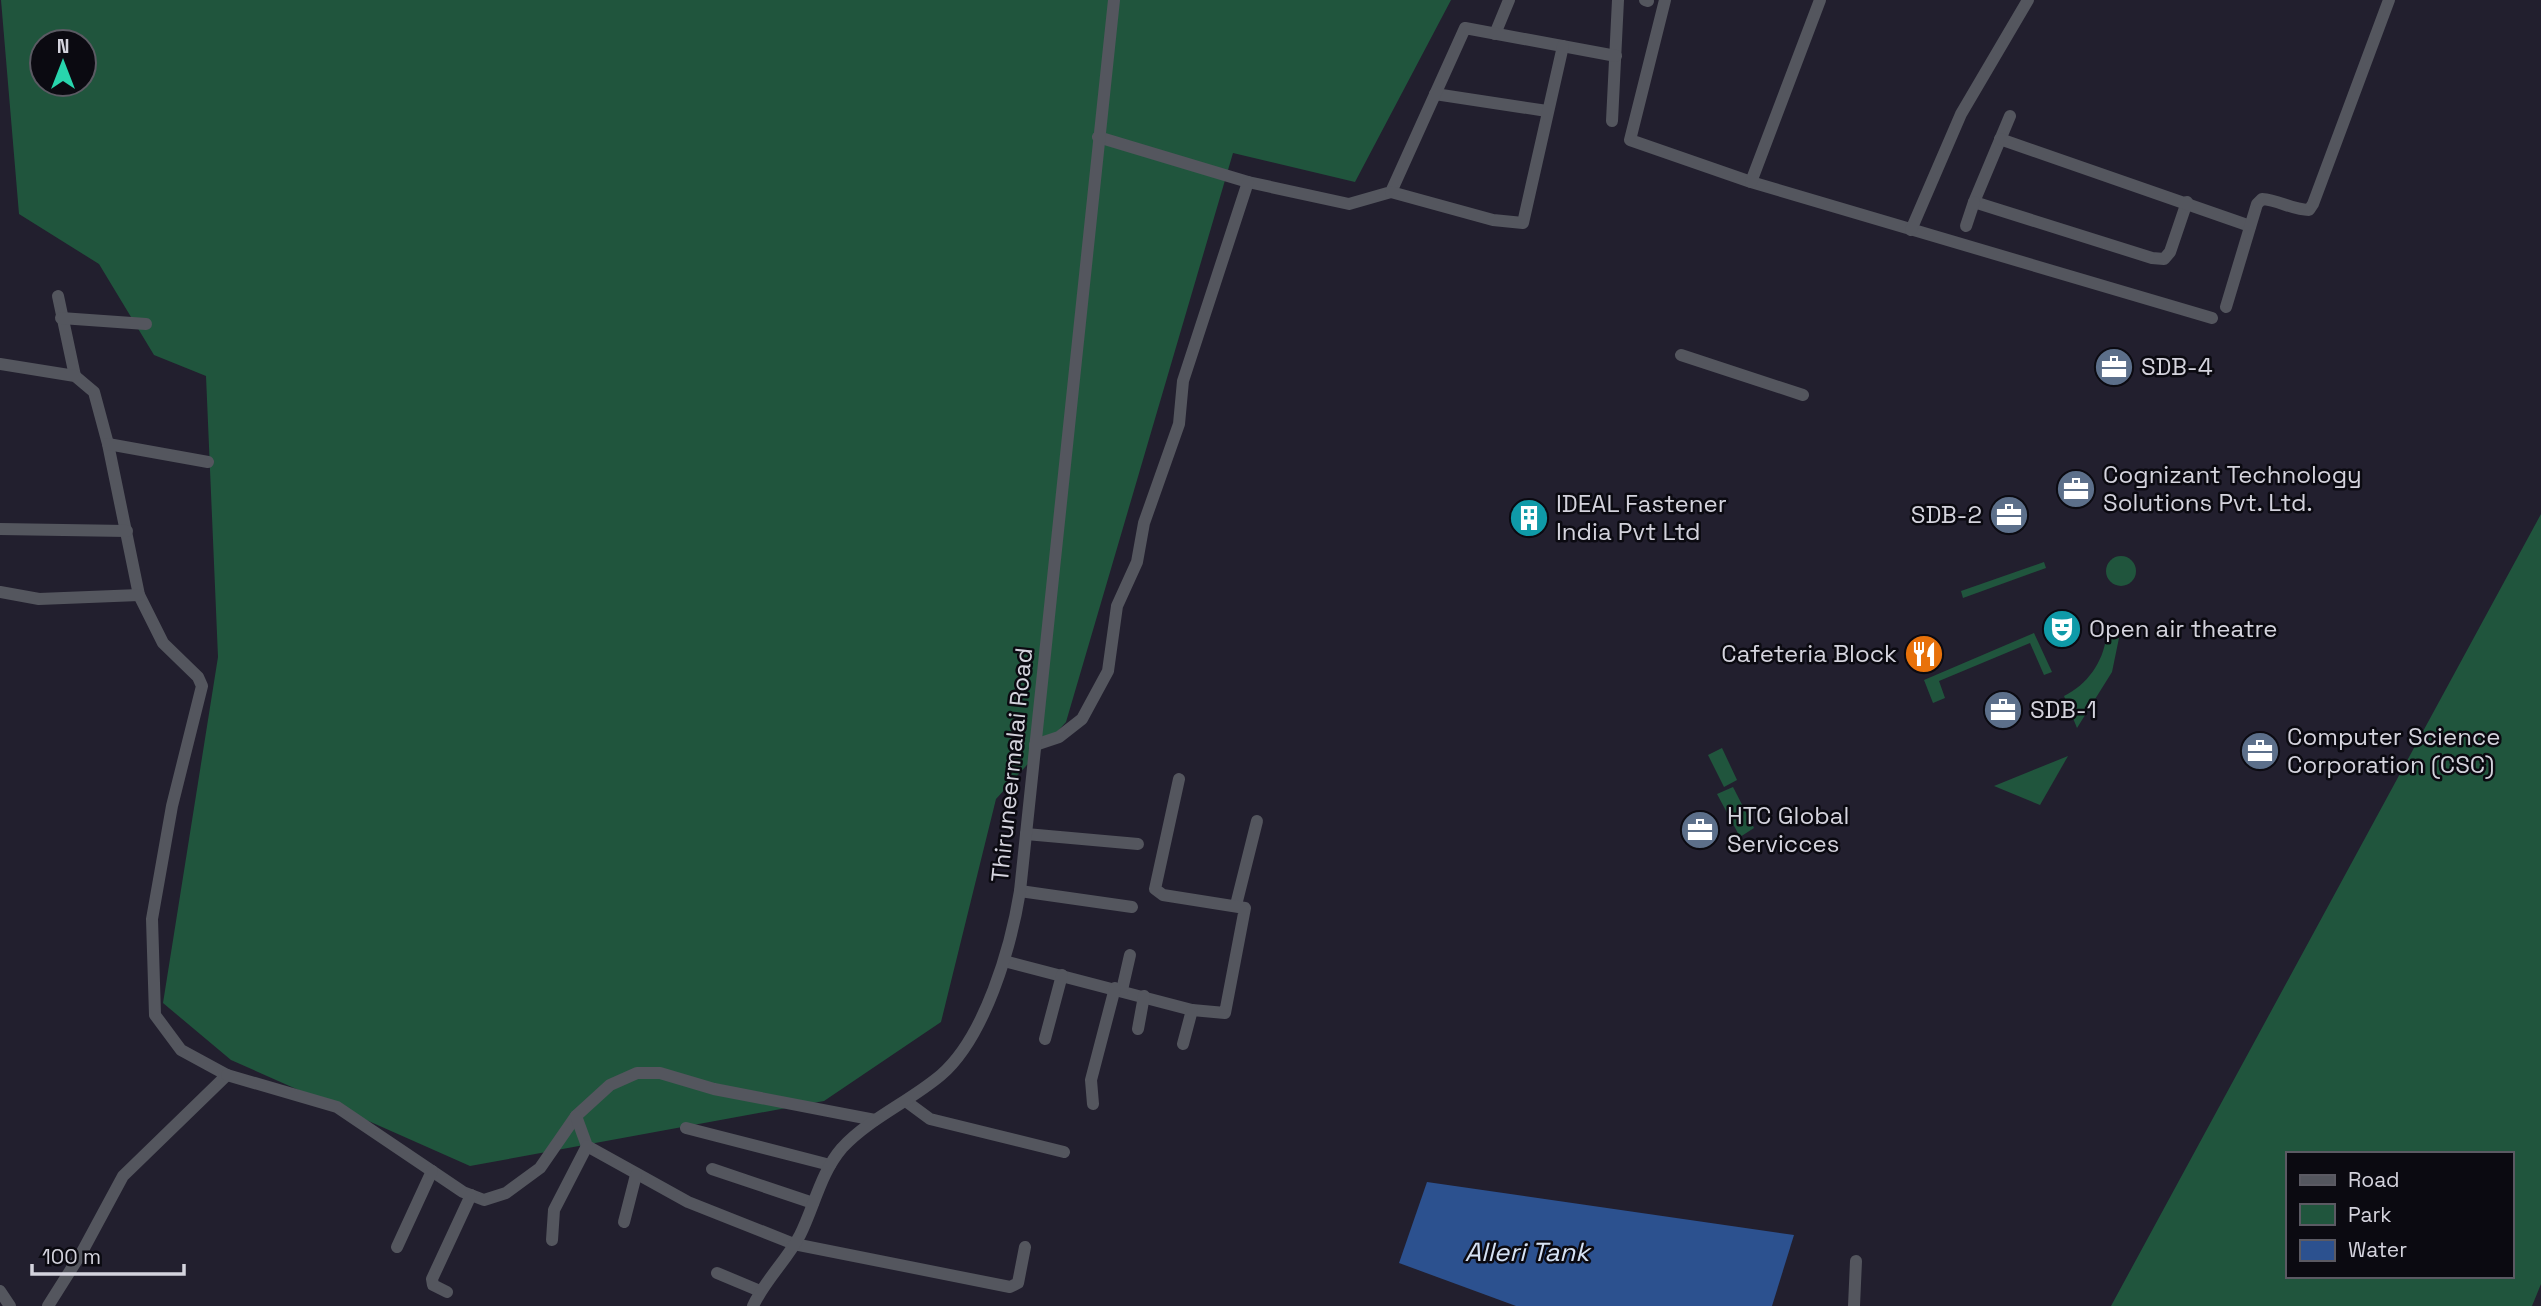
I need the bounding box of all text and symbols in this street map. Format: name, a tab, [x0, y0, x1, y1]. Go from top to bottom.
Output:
north arrow	[28, 28, 98, 98]
text: N	[57, 34, 69, 59]
office icon: SDB-4	[2093, 346, 2135, 388]
place label: SDB-4	[2141, 351, 2213, 382]
place label: Cognizant Technology Solutions Pvt. Ltd.	[2103, 459, 2362, 518]
office icon: Cognizant Technology Solutions Pvt. Ltd.	[2055, 468, 2097, 510]
place label: IDEAL Fastener India Pvt Ltd	[1556, 488, 1727, 547]
office icon: SDB-2	[1988, 494, 2030, 536]
building icon: IDEAL Fastener India Pvt Ltd	[1508, 497, 1550, 539]
place label: SDB-2	[1911, 499, 1982, 530]
theatre icon: Open air theatre	[2041, 608, 2083, 650]
place label: Open air theatre	[2089, 613, 2277, 644]
restaurant icon: Cafeteria Block	[1903, 633, 1945, 675]
place label: Cafeteria Block	[1721, 638, 1897, 669]
street label: Thiruneermalai Road	[984, 646, 1039, 884]
office icon: SDB-1	[1982, 689, 2024, 731]
place label: SDB-1	[2030, 694, 2097, 725]
place label: Computer Science Corporation (CSC)	[2287, 721, 2500, 780]
office icon: Computer Science Corporation (CSC)	[2239, 730, 2281, 772]
place label: HTC Global Servicces	[1727, 800, 1849, 859]
office icon: HTC Global Servicces	[1679, 809, 1721, 851]
legend	[2286, 1152, 2513, 1278]
text: Road	[2348, 1166, 2400, 1193]
text: Park	[2348, 1201, 2392, 1228]
scale bar	[32, 1232, 184, 1276]
water label: Alleri Tank	[1465, 1235, 1592, 1269]
text: Water	[2348, 1236, 2407, 1263]
text: 100 m	[42, 1243, 101, 1270]

